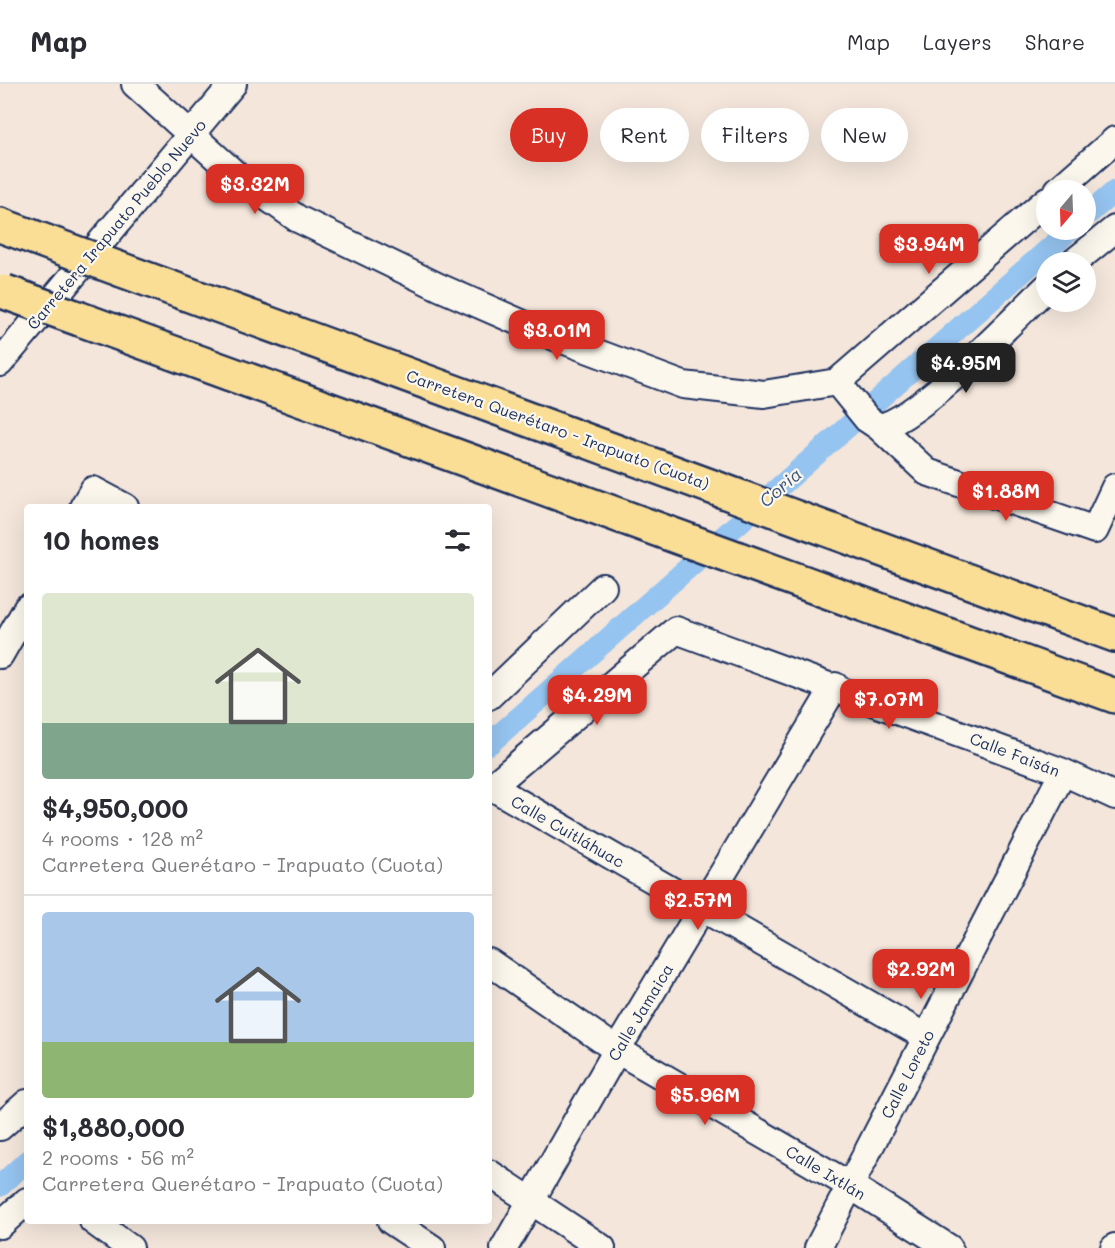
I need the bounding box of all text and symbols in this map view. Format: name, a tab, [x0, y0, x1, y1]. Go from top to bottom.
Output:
text: Map	[30, 23, 87, 59]
text: Map	[847, 28, 890, 55]
text: Layers	[923, 28, 992, 55]
text: Share	[1025, 28, 1085, 55]
chip: Buy	[510, 108, 588, 162]
chip: Rent	[600, 108, 689, 162]
chip: Filters	[701, 108, 809, 162]
chip: New	[821, 108, 908, 162]
street label: Carretera Irapuato Pueblo Nuevo	[22, 114, 210, 334]
pin: $3.32M	[206, 164, 304, 215]
text: $3.32M	[220, 170, 290, 196]
north arrow	[1036, 180, 1096, 240]
map controls	[1036, 180, 1096, 312]
pin: $3.94M	[880, 224, 978, 275]
text: $3.94M	[893, 230, 965, 256]
button: layers	[1036, 252, 1096, 312]
pin: $3.01M	[508, 310, 606, 361]
text: $3.01M	[523, 316, 591, 342]
pin: $4.95M	[917, 343, 1015, 394]
text: $4.95M	[930, 349, 1002, 375]
street label: Carretera Querétaro - Irapuato (Cuota)	[404, 364, 712, 494]
water label: Coria	[754, 462, 806, 512]
pin: $1.88M	[957, 471, 1055, 522]
text: $1.88M	[972, 477, 1040, 503]
text: 10 homes	[42, 523, 160, 557]
icon: filters	[441, 524, 474, 557]
icon: home	[204, 632, 312, 740]
pin: $4.29M	[548, 675, 646, 726]
pin: $7.07M	[840, 679, 938, 730]
text: $4.29M	[562, 681, 632, 707]
text: $7.07M	[854, 685, 924, 711]
street label: Calle Faisán	[967, 727, 1063, 781]
street label: Calle Cuitláhuac	[507, 790, 629, 872]
text: $4,950,000	[42, 791, 188, 825]
text: 4 rooms · 128 m²	[42, 825, 203, 851]
text: Carretera Querétaro - Irapuato (Cuota)	[42, 851, 443, 877]
pin: $2.57M	[649, 880, 747, 931]
text: $2.57M	[664, 886, 732, 912]
pin: $2.92M	[872, 949, 970, 1000]
icon: home	[204, 951, 312, 1059]
text: $2.92M	[886, 955, 956, 981]
street label: Calle Jamaica	[603, 959, 677, 1065]
street label: Calle Loreto	[876, 1026, 938, 1122]
pin: $5.96M	[656, 1075, 754, 1126]
text: $5.96M	[670, 1081, 740, 1107]
text: $1,880,000	[42, 1110, 185, 1144]
street label: Calle Ixtlán	[782, 1140, 870, 1204]
text: 2 rooms · 56 m²	[42, 1144, 194, 1170]
text: Carretera Querétaro - Irapuato (Cuota)	[42, 1170, 443, 1196]

